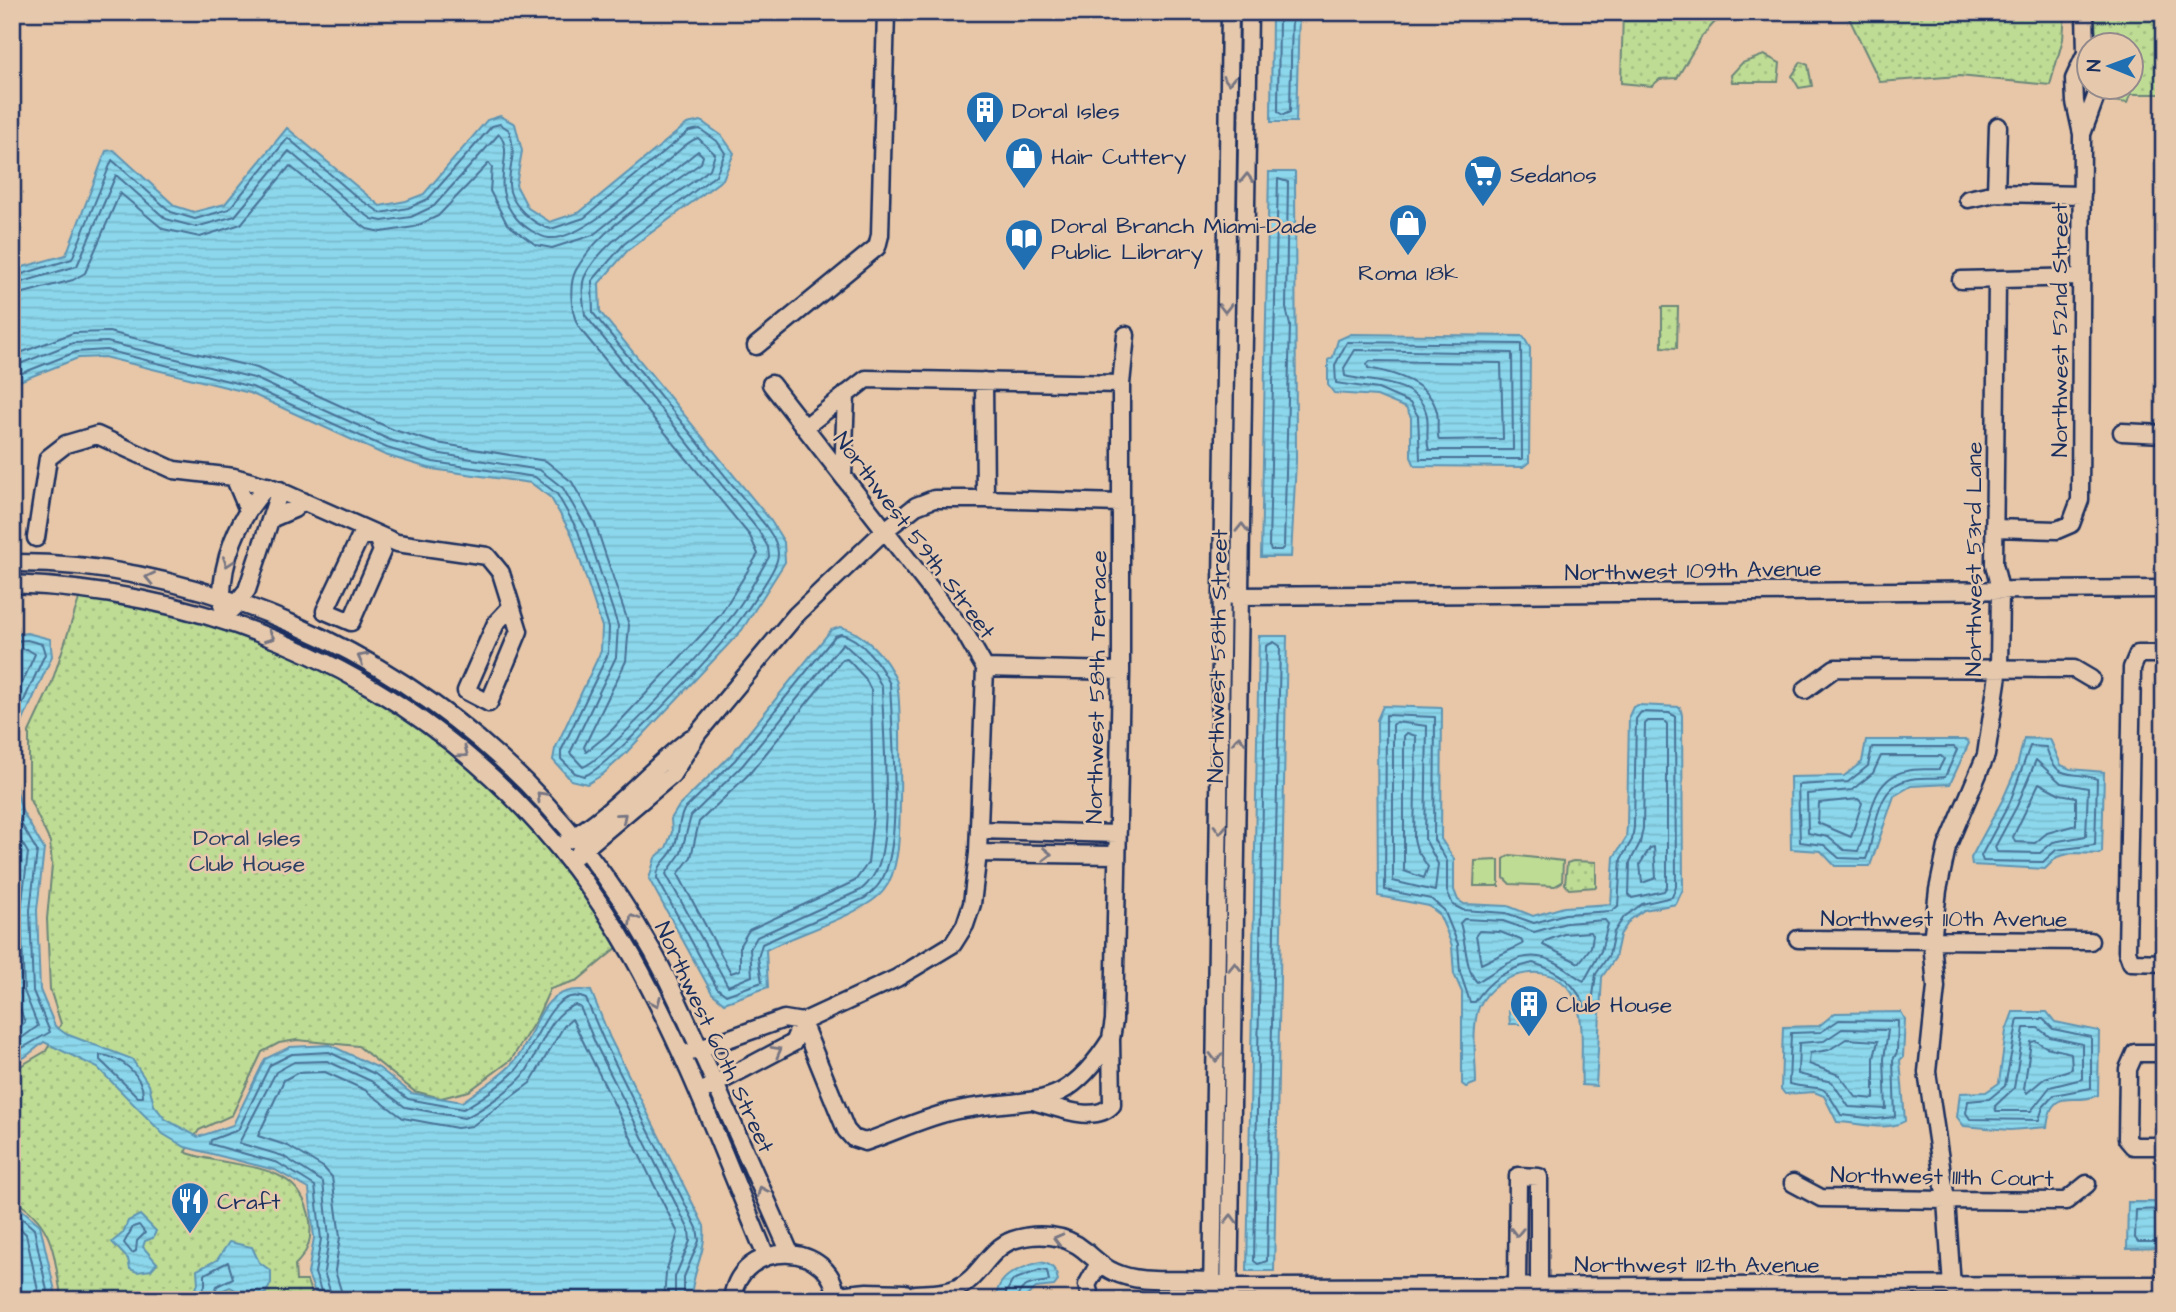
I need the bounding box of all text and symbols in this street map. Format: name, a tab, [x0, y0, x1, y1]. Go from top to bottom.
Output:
north arrow	[2074, 32, 2144, 102]
text: N	[2081, 59, 2108, 72]
one-way arrow	[1221, 75, 1236, 86]
building icon: Doral Isles	[964, 89, 1006, 144]
place label: Doral Isles	[1012, 95, 1120, 127]
shop icon: Hair Cuttery	[1003, 135, 1045, 190]
place label: Hair Cuttery	[1051, 141, 1187, 174]
supermarket icon: Sedanos	[1462, 153, 1504, 208]
place label: Sedanos	[1510, 159, 1597, 191]
one-way arrow	[1239, 172, 1255, 183]
shop icon: Roma 18k	[1387, 202, 1429, 257]
street label: Northwest 52nd Street	[2044, 202, 2076, 457]
place label: Doral Branch Miami-Dade Public Library	[1051, 210, 1317, 269]
library icon: Doral Branch Miami-Dade Public Library	[1003, 217, 1045, 272]
place label: Roma 18k	[1358, 257, 1458, 289]
one-way arrow	[1217, 303, 1233, 314]
street label: Northwest 59th Street	[826, 425, 1003, 646]
street label: Northwest 53rd Lane	[1958, 441, 1990, 677]
one-way arrow	[1234, 522, 1250, 533]
street label: Northwest 58th Street	[1200, 528, 1236, 783]
street label: Northwest 58th Terrace	[1079, 550, 1115, 824]
street label: Northwest 109th Avenue	[1564, 553, 1822, 589]
one-way arrow	[222, 555, 236, 567]
one-way arrow	[144, 572, 156, 586]
one-way arrow	[262, 629, 275, 643]
one-way arrow	[357, 652, 369, 666]
one-way arrow	[1231, 734, 1246, 745]
one-way arrow	[456, 745, 469, 758]
one-way arrow	[537, 791, 549, 804]
one-way arrow	[614, 813, 627, 825]
park label: Doral Isles Club House	[189, 822, 305, 880]
one-way arrow	[1212, 824, 1227, 835]
one-way arrow	[1042, 846, 1052, 862]
street label: Northwest 110th Avenue	[1821, 903, 2067, 935]
one-way arrow	[629, 914, 642, 927]
street label: Northwest 60th Street	[646, 917, 782, 1159]
one-way arrow	[1227, 961, 1243, 972]
building icon: Club House	[1508, 983, 1550, 1038]
place label: Club House	[1556, 989, 1672, 1021]
one-way arrow	[648, 995, 662, 1008]
one-way arrow	[769, 1046, 782, 1059]
one-way arrow	[1208, 1052, 1224, 1063]
street label: Northwest 111th Court	[1830, 1159, 2055, 1195]
restaurant icon: Craft	[169, 1180, 211, 1235]
place label: Craft	[217, 1186, 281, 1218]
one-way arrow	[756, 1186, 770, 1198]
one-way arrow	[1223, 1213, 1238, 1224]
one-way arrow	[1510, 1226, 1525, 1237]
one-way arrow	[1052, 1233, 1064, 1247]
street label: Northwest 112th Avenue	[1574, 1249, 1820, 1281]

